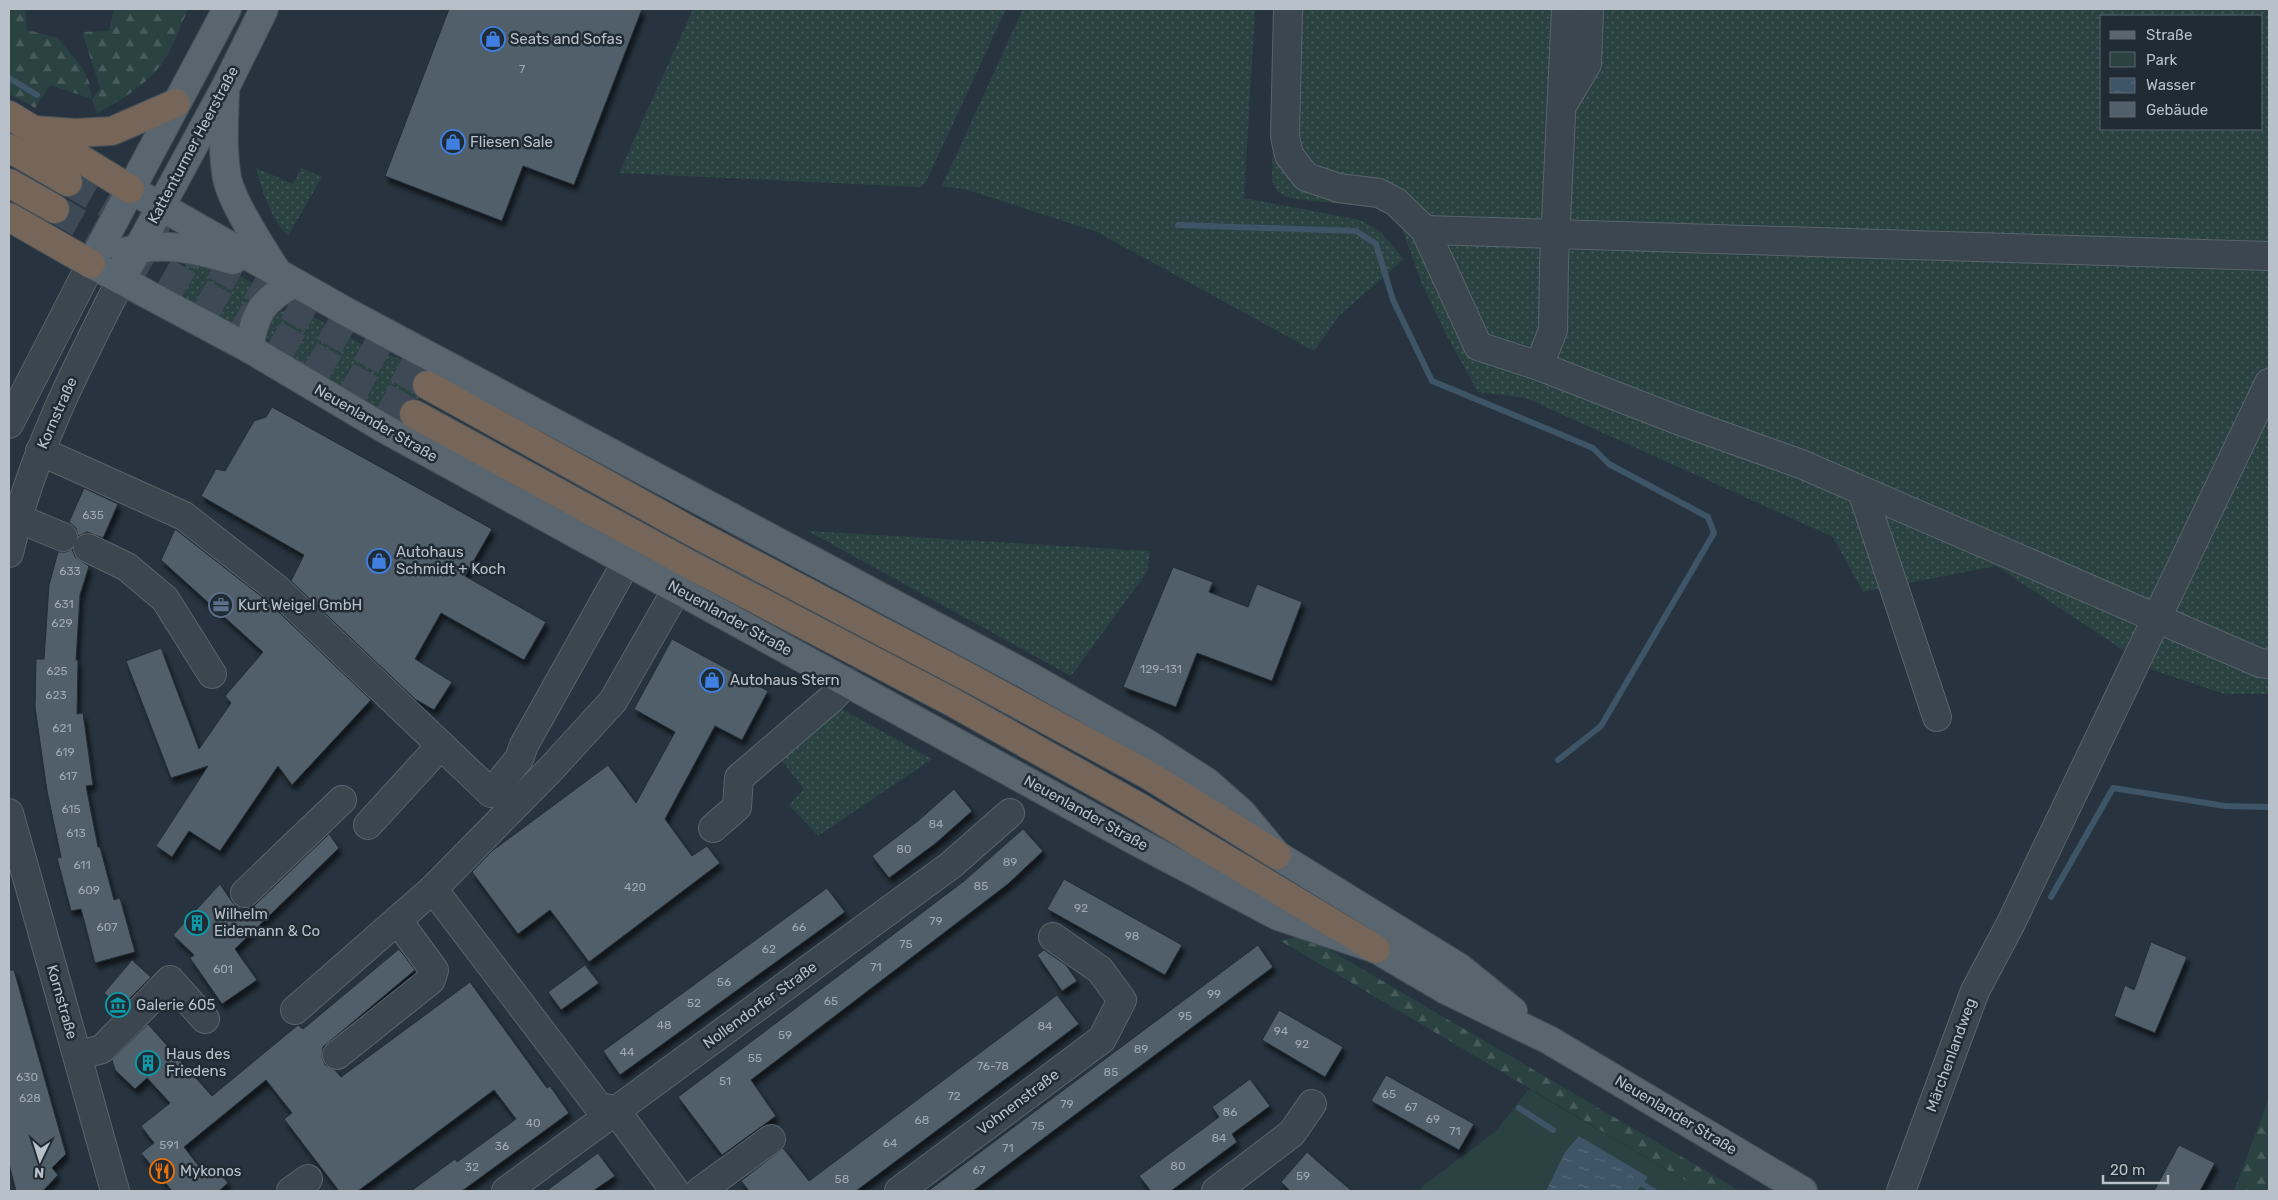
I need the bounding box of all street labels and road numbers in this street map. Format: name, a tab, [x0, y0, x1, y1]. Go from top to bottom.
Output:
street label: Kattenturmer Heerstraße	[144, 63, 242, 227]
street label: Kornstraße	[33, 374, 81, 452]
street label: Neuenlander Straße	[311, 380, 441, 466]
street label: Neuenlander Straße	[665, 576, 795, 660]
street label: Neuenlander Straße	[1021, 771, 1151, 855]
street label: Nollendorfer Straße	[700, 958, 820, 1052]
street label: Kornstraße	[43, 963, 81, 1041]
street label: Märchenlandweg	[1922, 996, 1980, 1114]
street label: Vohnenstraße	[973, 1065, 1063, 1139]
street label: Neuenlander Straße	[1612, 1071, 1740, 1159]

